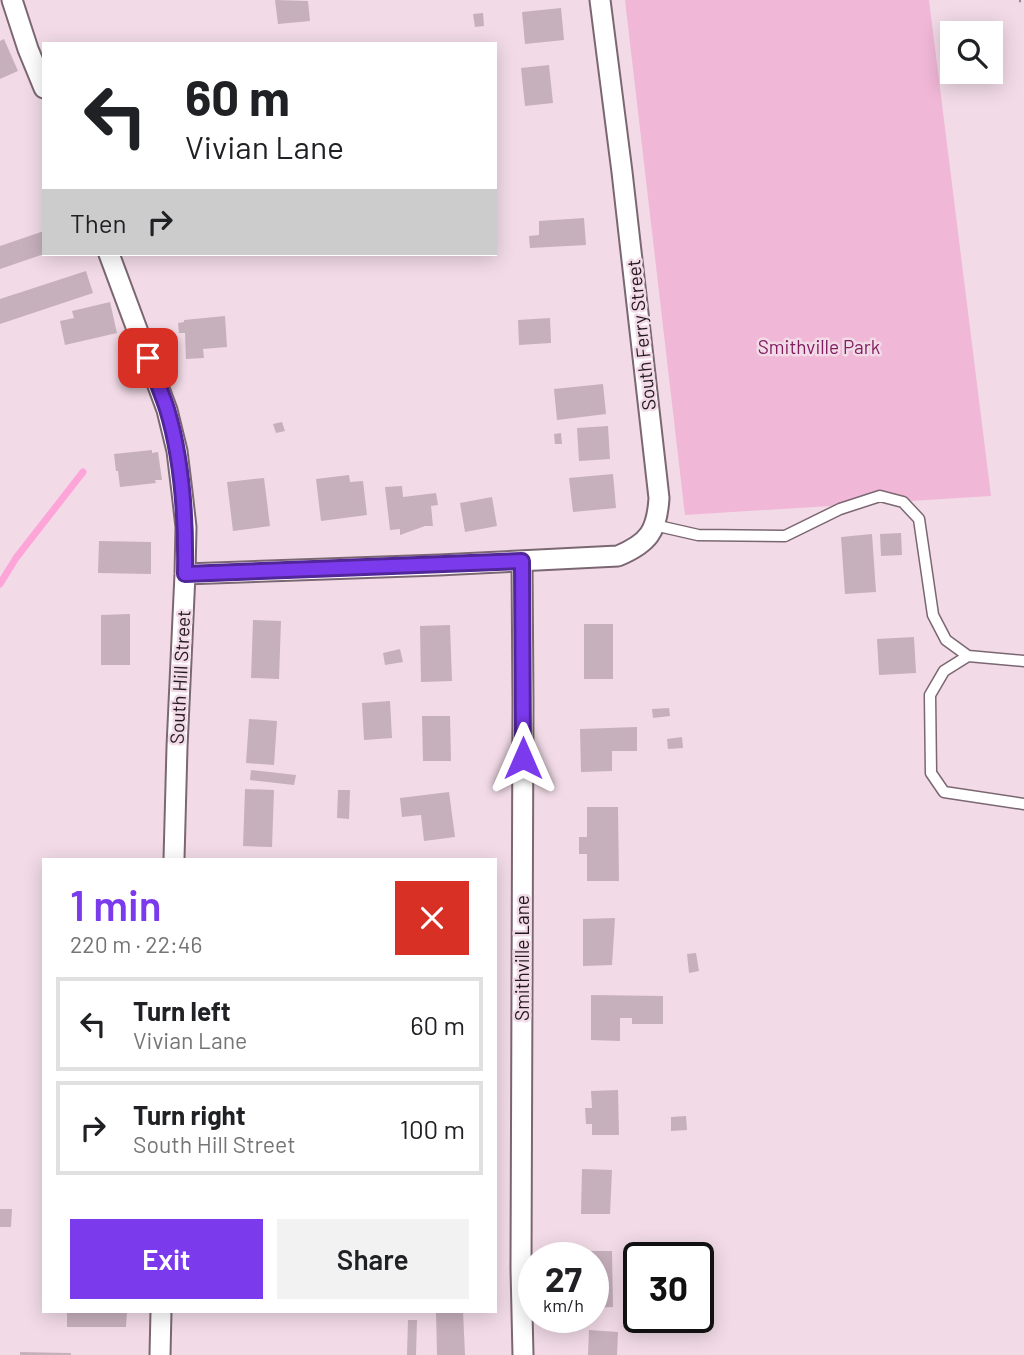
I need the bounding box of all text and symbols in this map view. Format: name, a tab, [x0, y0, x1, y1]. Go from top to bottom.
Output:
map controls	[940, 21, 1003, 84]
button: search	[940, 21, 1003, 84]
text: 60 m	[185, 67, 290, 126]
icon: left	[70, 70, 161, 161]
text: Vivian Lane	[185, 127, 344, 165]
icon: right	[141, 203, 179, 241]
text: Then	[70, 207, 127, 238]
street label: South Ferry Street	[621, 258, 660, 412]
pin	[118, 328, 178, 388]
park label: Smithville Park	[758, 335, 880, 358]
icon: arrive	[129, 339, 167, 377]
street label: South Hill Street	[165, 609, 194, 745]
position arrow	[486, 721, 560, 795]
text: 1 min	[70, 879, 162, 929]
button: close	[395, 881, 469, 955]
street label: Smithville Lane	[510, 895, 533, 1021]
text: 220 m · 22:46	[70, 930, 202, 958]
text: Turn left	[133, 995, 231, 1026]
icon: left	[74, 1005, 112, 1043]
text: 60 m	[410, 1009, 465, 1040]
text: Vivian Lane	[133, 1026, 247, 1054]
text: Turn right	[133, 1099, 246, 1130]
icon: right	[74, 1109, 112, 1147]
text: 100 m	[400, 1113, 465, 1144]
text: South Hill Street	[133, 1130, 296, 1158]
button: Exit	[70, 1219, 263, 1299]
button: Share	[277, 1219, 469, 1299]
speed limit sign: 30	[623, 1242, 714, 1333]
text: 27	[545, 1257, 582, 1299]
text: km/h	[543, 1294, 584, 1316]

